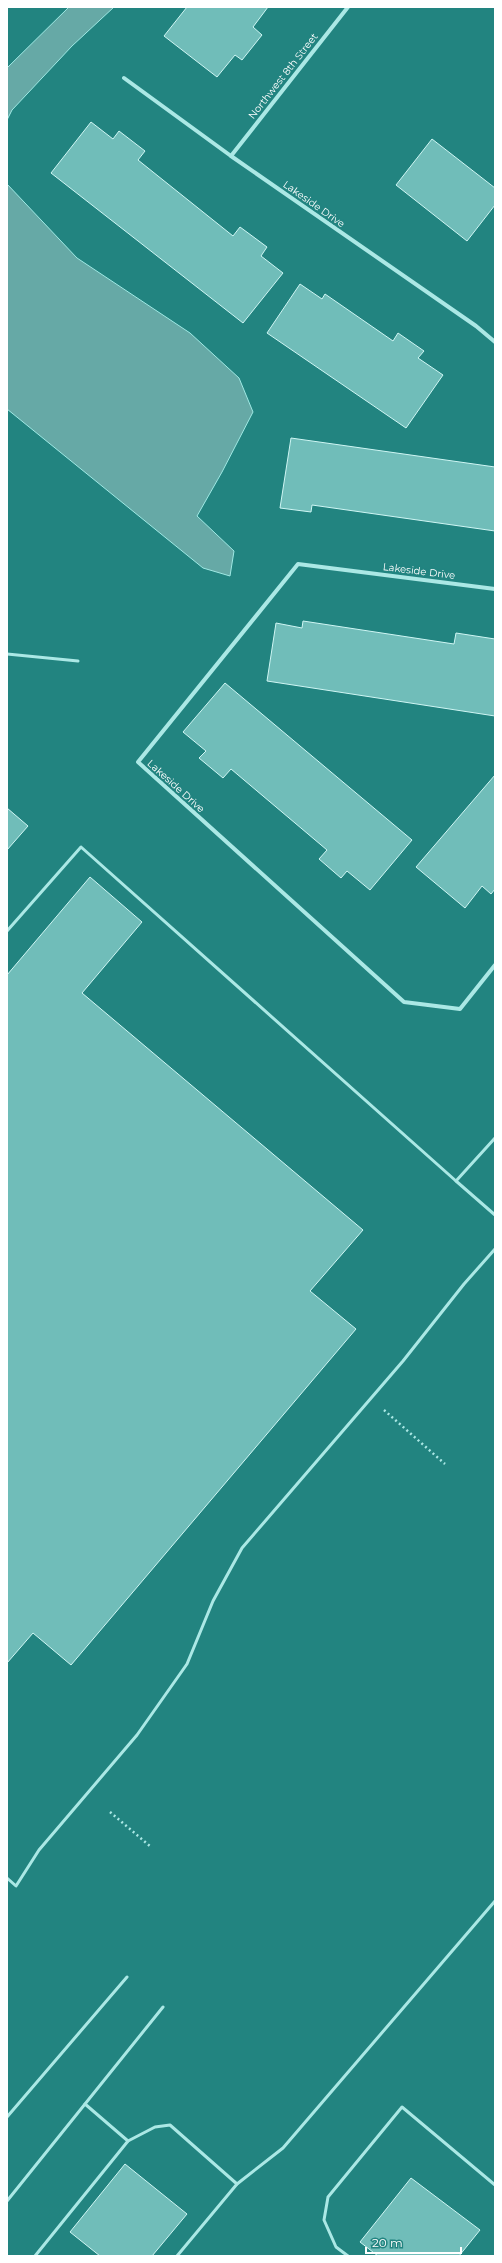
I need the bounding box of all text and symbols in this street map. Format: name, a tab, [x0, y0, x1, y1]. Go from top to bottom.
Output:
street label: Northwest 8th Street	[245, 30, 321, 122]
street label: Lakeside Drive	[280, 178, 348, 230]
street label: Lakeside Drive	[382, 560, 456, 582]
street label: Lakeside Drive	[145, 757, 207, 815]
scale bar	[366, 2229, 461, 2255]
text: 20 m	[372, 2235, 403, 2250]

